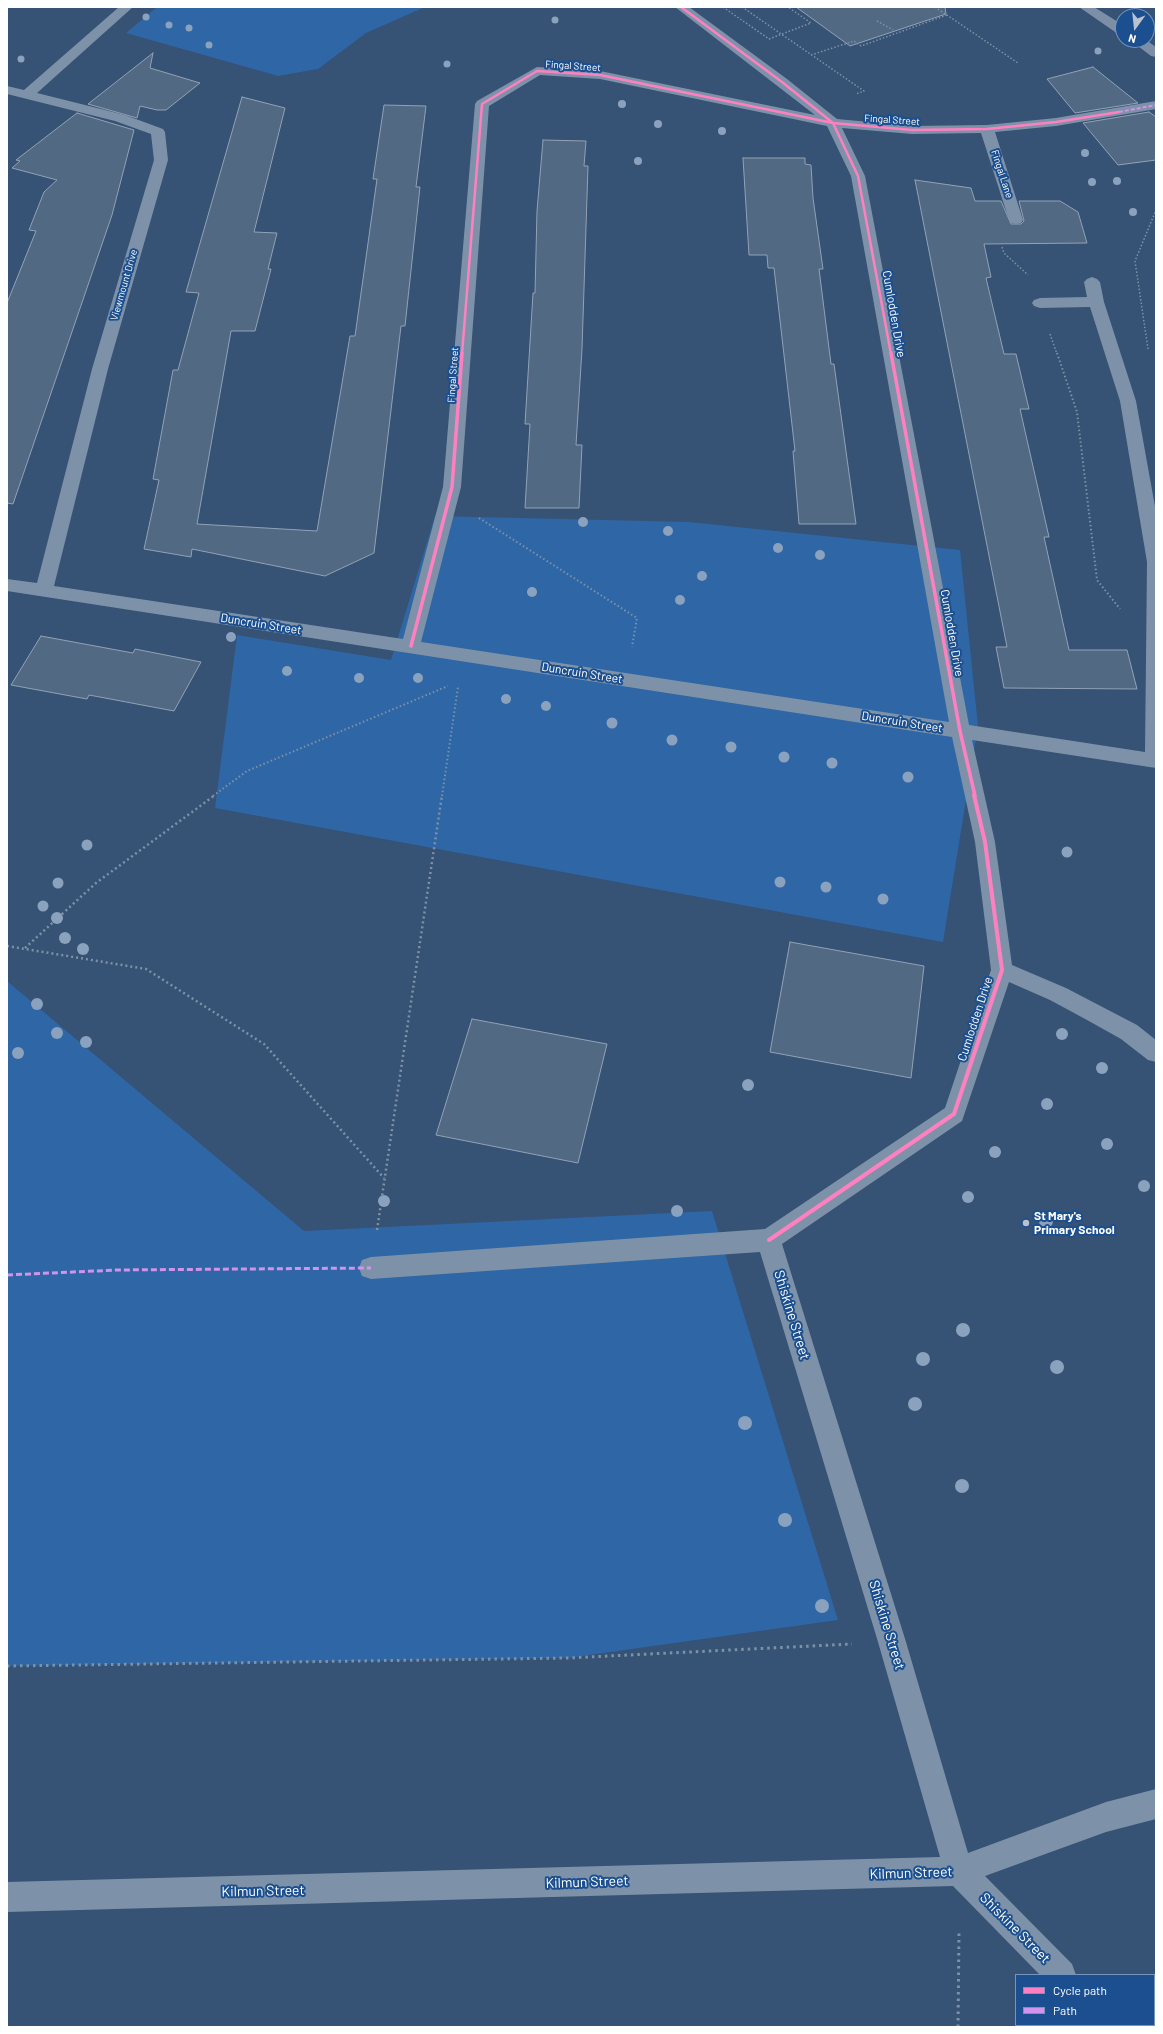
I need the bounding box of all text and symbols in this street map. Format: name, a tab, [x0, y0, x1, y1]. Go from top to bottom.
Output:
north arrow	[1115, 8, 1155, 48]
text: N	[1127, 32, 1137, 46]
street label: Fingal Street	[545, 58, 601, 74]
street label: Fingal Street	[864, 112, 920, 128]
street label: Fingal Lane	[989, 148, 1015, 200]
street label: Viewmount Drive	[108, 248, 140, 322]
street label: Cumlodden Drive	[879, 269, 909, 359]
street label: Fingal Street	[445, 347, 461, 403]
street label: Cumlodden Drive	[937, 588, 967, 678]
street label: Duncruin Street	[219, 610, 303, 638]
street label: Duncruin Street	[540, 659, 624, 687]
street label: Duncruin Street	[860, 708, 944, 736]
street label: Cumlodden Drive	[955, 975, 995, 1063]
place label: St Mary's Primary School	[1034, 1209, 1115, 1237]
marker: St Mary's Primary School	[1021, 1218, 1031, 1228]
street label: Shiskine Street	[770, 1268, 814, 1362]
street label: Shiskine Street	[865, 1578, 909, 1672]
street label: Kilmun Street	[869, 1863, 953, 1883]
street label: Kilmun Street	[545, 1872, 629, 1892]
street label: Kilmun Street	[221, 1882, 305, 1900]
street label: Shiskine Street	[976, 1889, 1054, 1967]
legend	[1015, 1974, 1155, 2026]
text: Cycle path	[1053, 1983, 1107, 1997]
text: Path	[1053, 2003, 1077, 2017]

